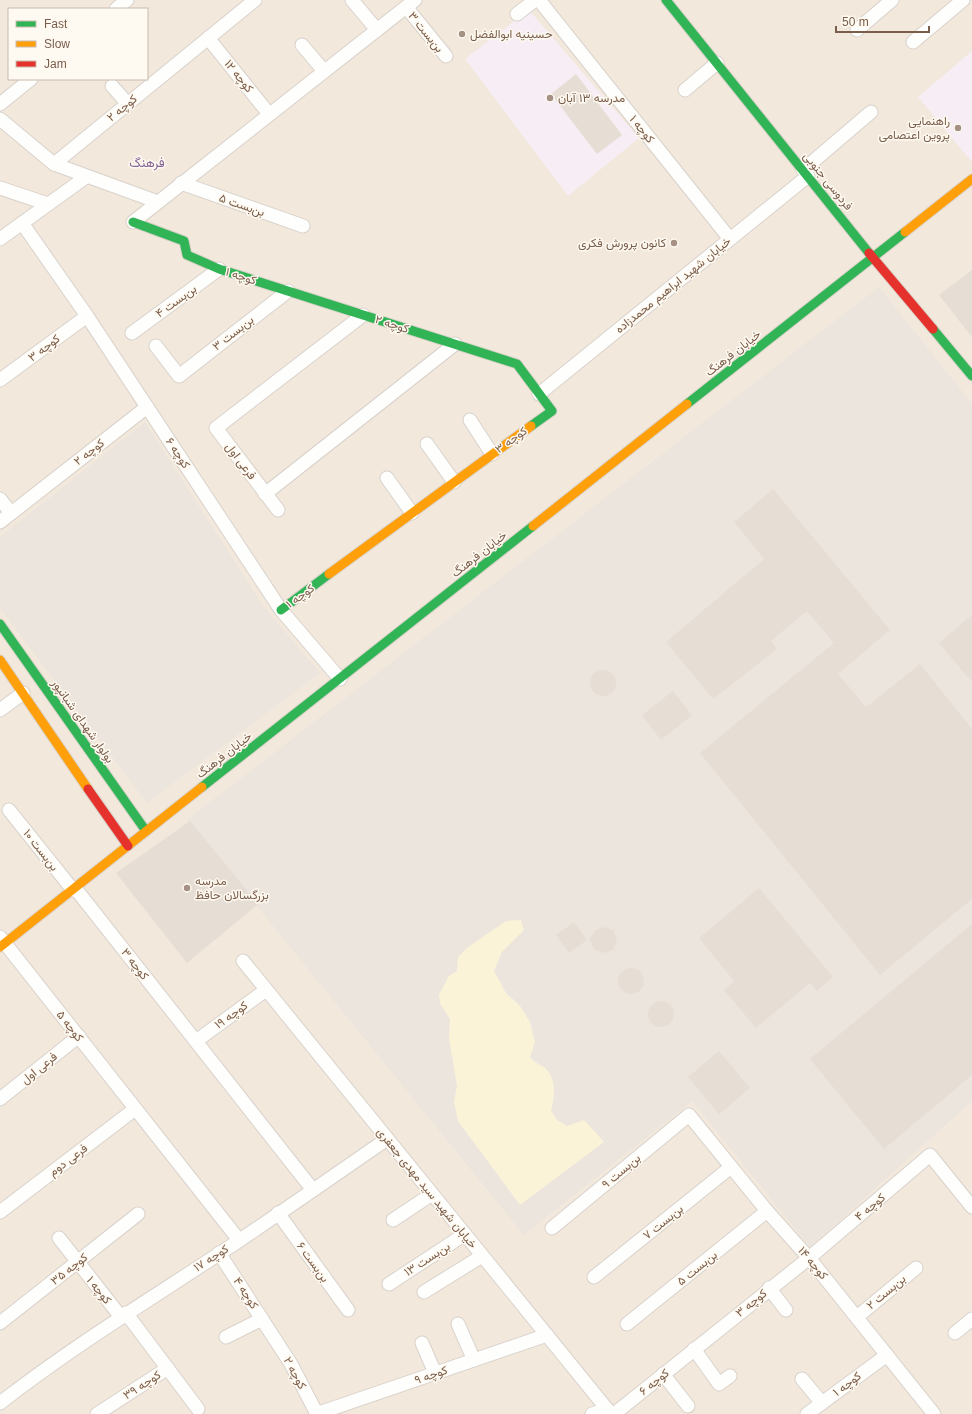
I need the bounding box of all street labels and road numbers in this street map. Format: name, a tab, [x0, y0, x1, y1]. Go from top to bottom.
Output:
street label: بن‌بست ۳	[405, 9, 447, 56]
street label: کوچه ۱۲	[221, 57, 256, 96]
street label: کوچه ۲	[104, 92, 140, 125]
street label: کوچه ۱	[626, 112, 657, 146]
street label: فردوسی جنوبی	[800, 149, 856, 214]
street label: بن‌بست ۵	[217, 191, 267, 220]
street label: خیابان شهید ابراهیم محمدزاده	[612, 234, 734, 337]
street label: کوچه ۱	[223, 264, 258, 289]
street label: بن‌بست ۴	[153, 281, 200, 321]
street label: کوچه ۲	[373, 312, 411, 337]
street label: بن‌بست ۳	[210, 313, 257, 354]
street label: خیابان فرهنگ	[702, 327, 764, 380]
street label: کوچه ۳	[25, 332, 63, 365]
street label: کوچه ۳	[492, 424, 530, 457]
street label: کوچه ۶	[162, 435, 193, 472]
street label: کوچه ۲	[71, 436, 108, 469]
street label: فرعی اول	[222, 440, 259, 483]
street label: خیابان فرهنگ	[448, 528, 510, 581]
street label: کوچه ۱	[283, 581, 318, 612]
street label: بولوار شهدای شبانپور	[47, 676, 117, 766]
street label: خیابان فرهنگ	[193, 729, 255, 782]
street label: بن‌بست ۱۰	[20, 826, 62, 874]
street label: کوچه ۳	[118, 945, 152, 983]
street label: کوچه ۱۹	[212, 998, 251, 1032]
street label: کوچه ۵	[53, 1008, 86, 1045]
street label: فرعی اول	[18, 1049, 60, 1088]
street label: خیابان شهید سید مهدی جعفری	[373, 1125, 480, 1252]
street label: فرعی دوم	[46, 1141, 91, 1180]
street label: بن‌بست ۹	[599, 1151, 644, 1192]
street label: کوچه ۴	[852, 1190, 889, 1224]
street label: بن‌بست ۷	[640, 1202, 686, 1243]
street label: بن‌بست ۶	[293, 1239, 332, 1285]
street label: بن‌بست ۱۳	[401, 1239, 453, 1280]
street label: کوچه ۱۷	[191, 1242, 232, 1275]
street label: کوچه ۱۴	[794, 1244, 831, 1283]
street label: بن‌بست ۵	[674, 1248, 720, 1289]
street label: کوچه ۳۵	[48, 1250, 91, 1289]
street label: بن‌بست ۲	[864, 1272, 909, 1313]
street label: کوچه ۱	[83, 1273, 114, 1307]
street label: کوچه ۴	[230, 1274, 261, 1312]
street label: کوچه ۳	[733, 1286, 770, 1321]
street label: کوچه ۲	[280, 1354, 309, 1392]
street label: کوچه ۹	[413, 1363, 450, 1388]
street label: کوچه ۶	[636, 1366, 672, 1399]
street label: کوچه ۳۹	[121, 1368, 164, 1403]
street label: کوچه ۱	[830, 1369, 864, 1400]

